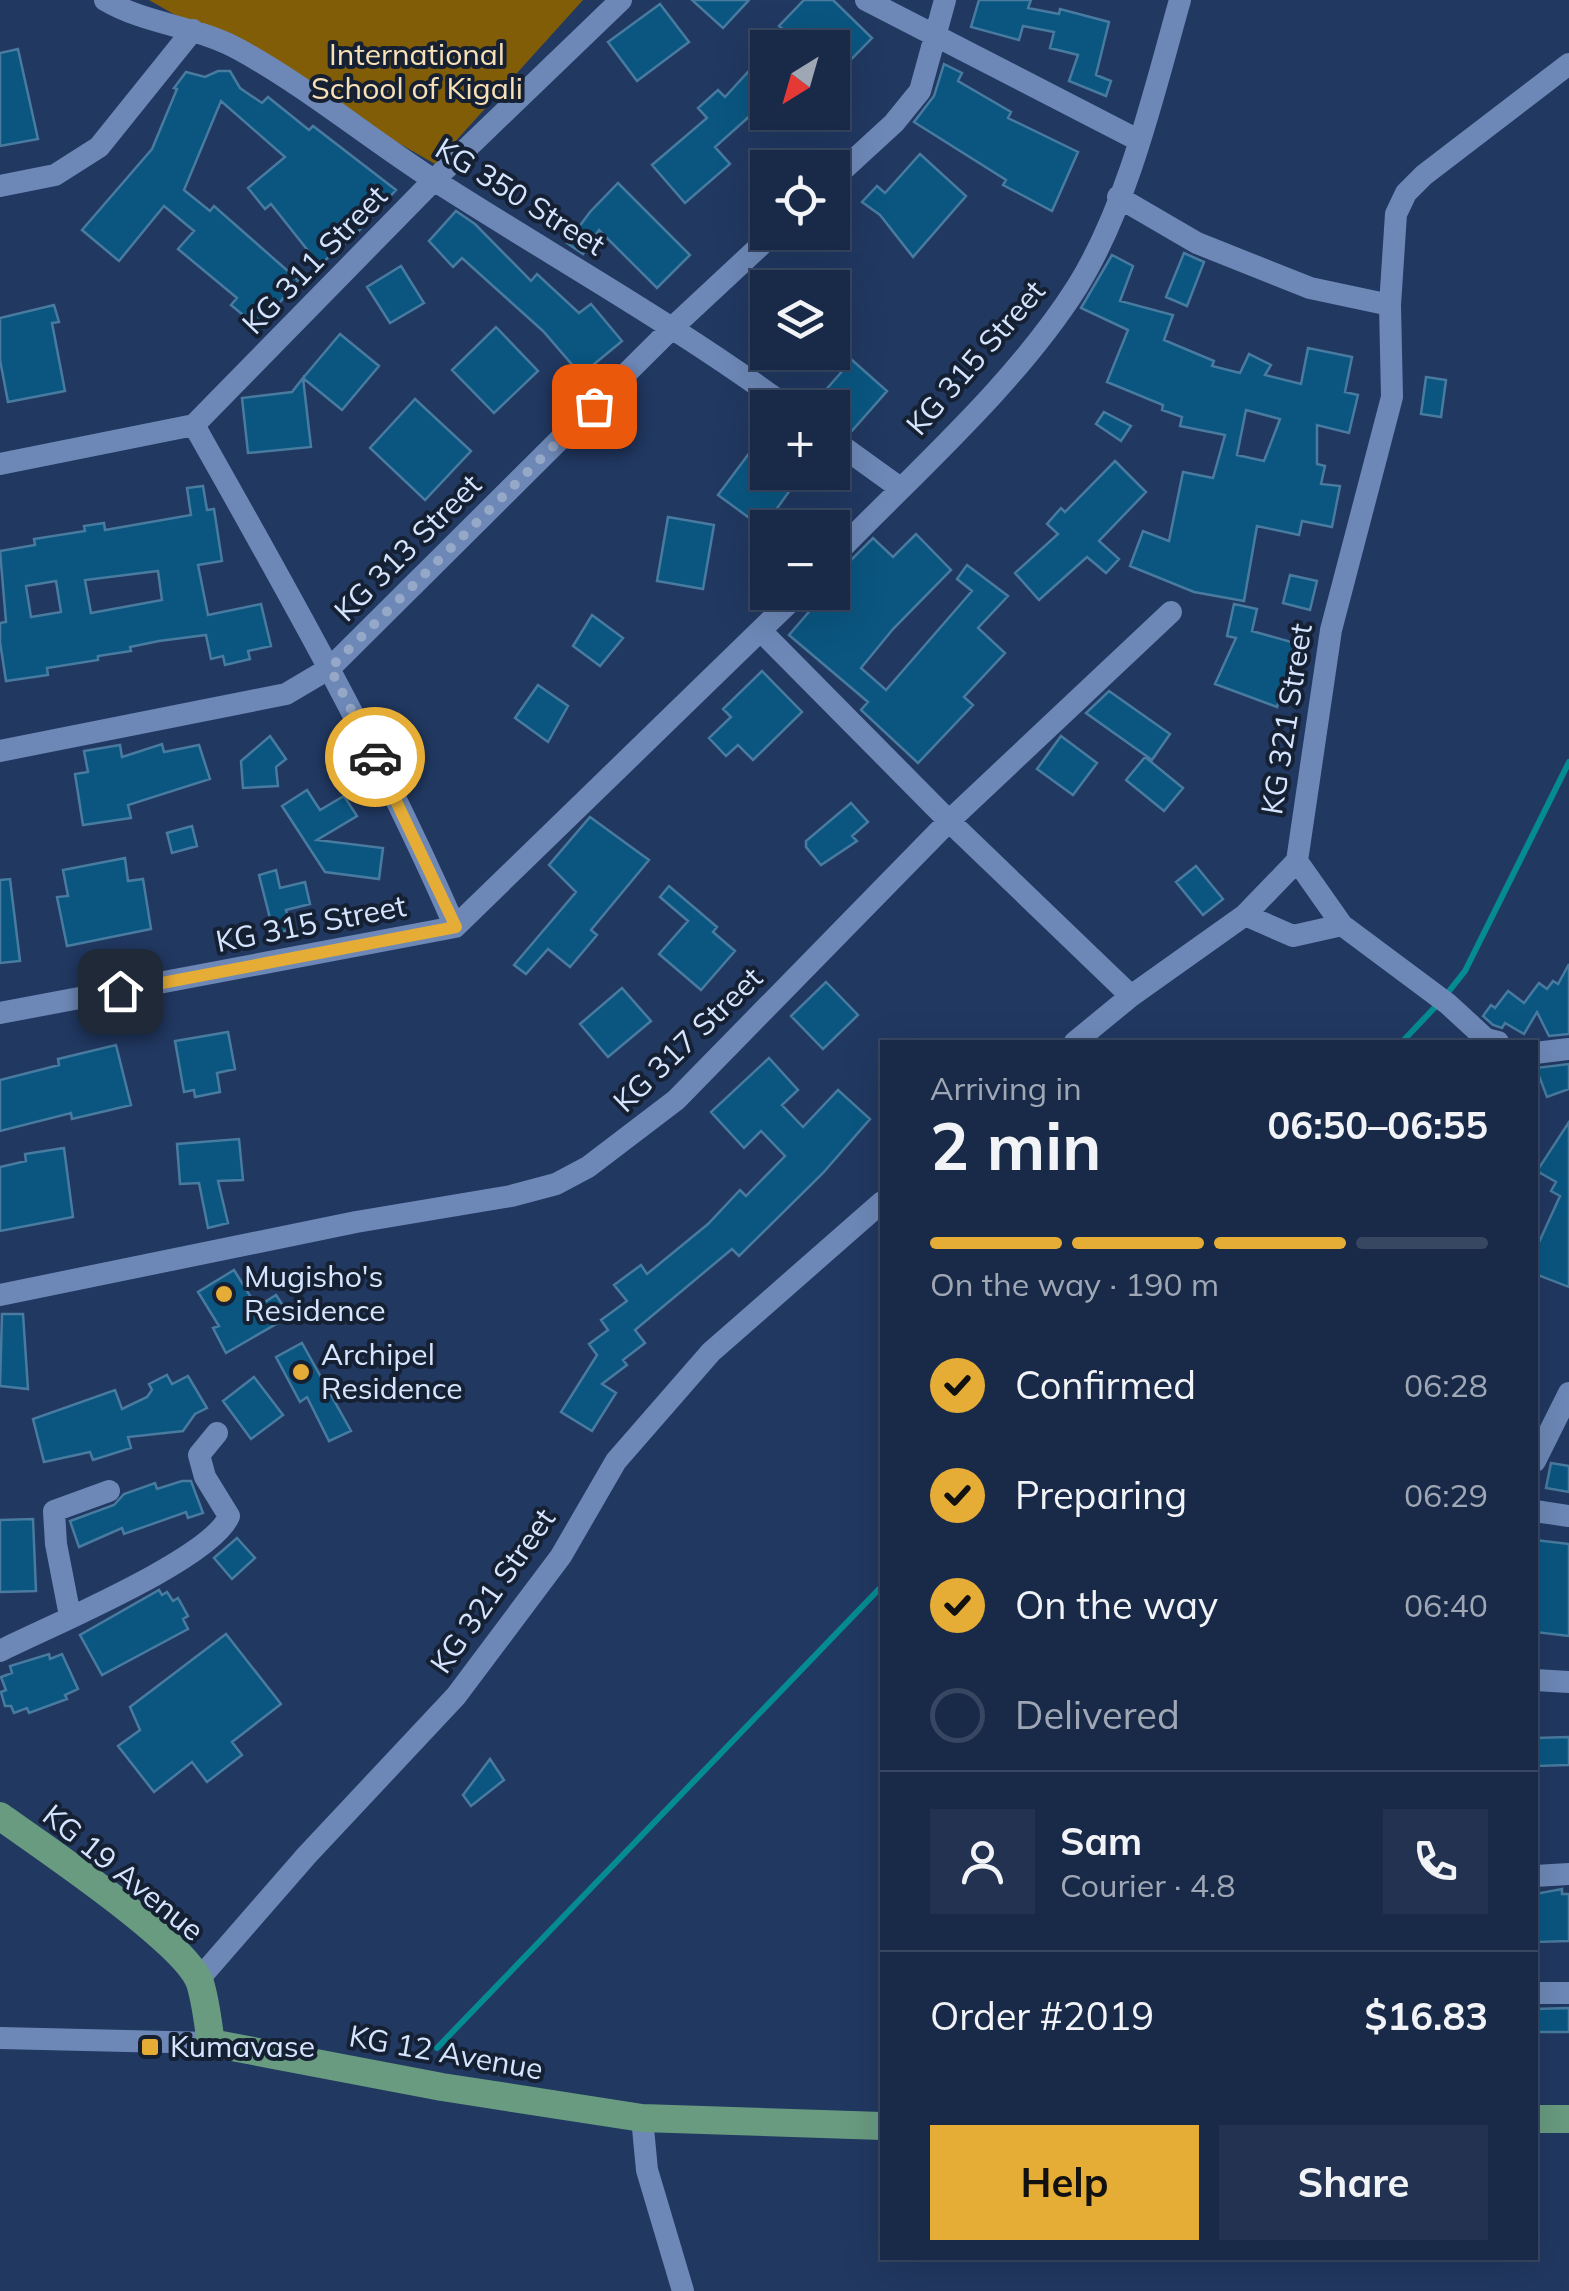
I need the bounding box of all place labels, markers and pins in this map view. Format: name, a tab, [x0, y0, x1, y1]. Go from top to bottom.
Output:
pin	[552, 364, 637, 449]
pin	[78, 949, 163, 1034]
place label: Mugisho's Residence	[244, 1257, 386, 1329]
marker: Mugisho's Residence	[213, 1283, 235, 1305]
place label: Archipel Residence	[321, 1335, 463, 1407]
marker: Archipel Residence	[290, 1361, 312, 1383]
place label: Kumavase	[170, 2027, 315, 2065]
marker: Kumavase	[139, 2036, 161, 2058]

